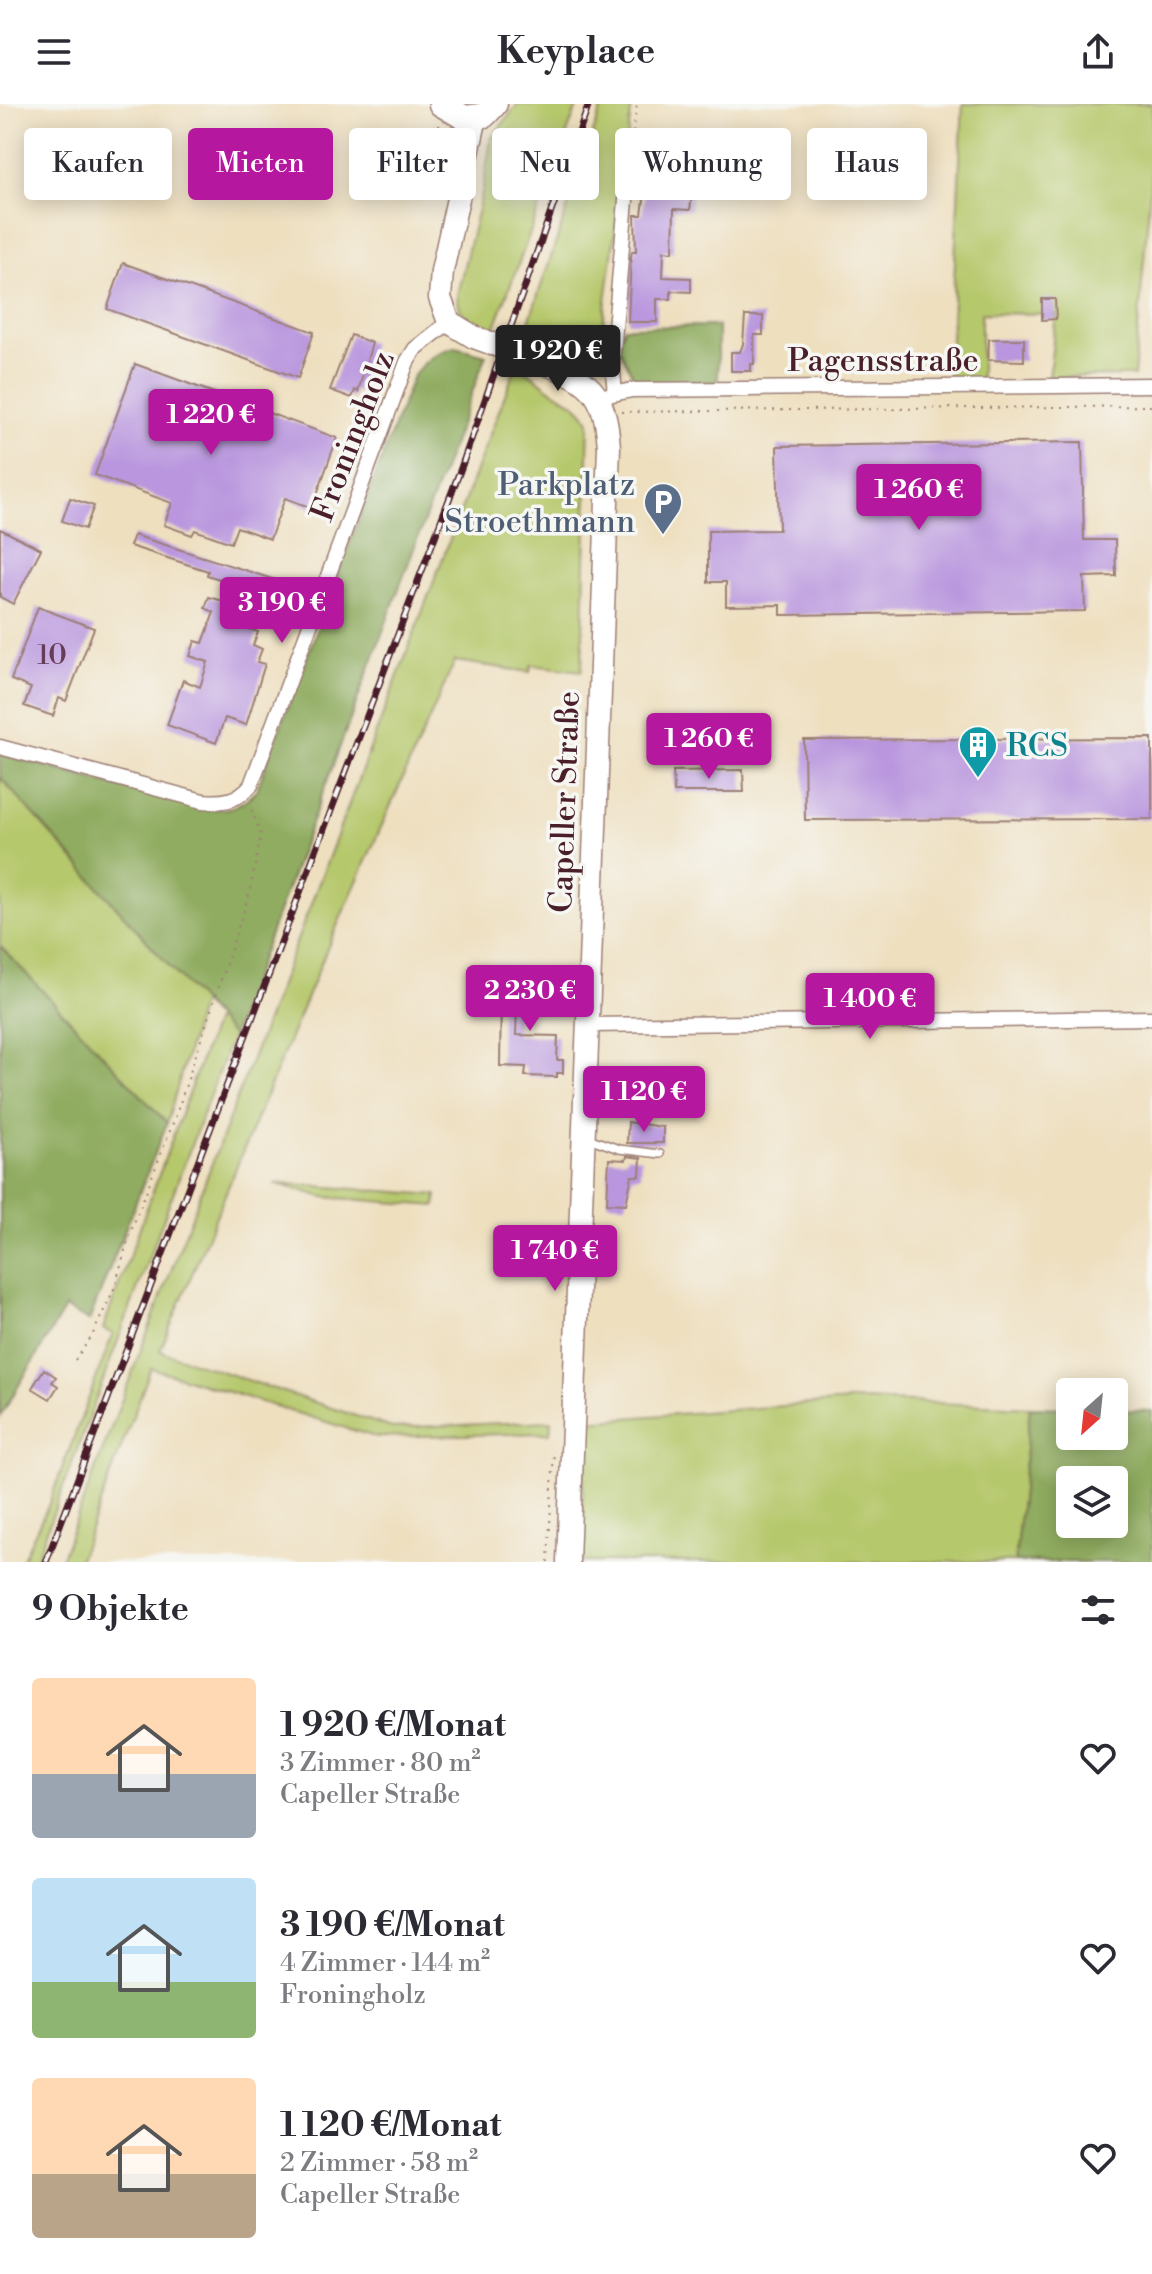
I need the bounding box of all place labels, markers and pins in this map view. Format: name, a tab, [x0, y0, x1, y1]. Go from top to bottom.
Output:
pin: 1 920 €	[484, 325, 632, 393]
pin: 1 220 €	[137, 389, 285, 457]
pin: 1 260 €	[845, 464, 993, 532]
place label: Parkplatz Stroethmann	[445, 465, 635, 542]
parking icon: Parkplatz Stroethmann	[642, 481, 684, 536]
pin: 3 190 €	[208, 577, 356, 645]
pin: 1 260 €	[635, 713, 783, 781]
building icon: RCS	[957, 724, 999, 779]
place label: RCS	[1006, 726, 1068, 766]
pin: 2 230 €	[456, 965, 604, 1033]
pin: 1 400 €	[796, 973, 944, 1041]
pin: 1 120 €	[570, 1066, 718, 1134]
pin: 1 740 €	[481, 1225, 629, 1293]

